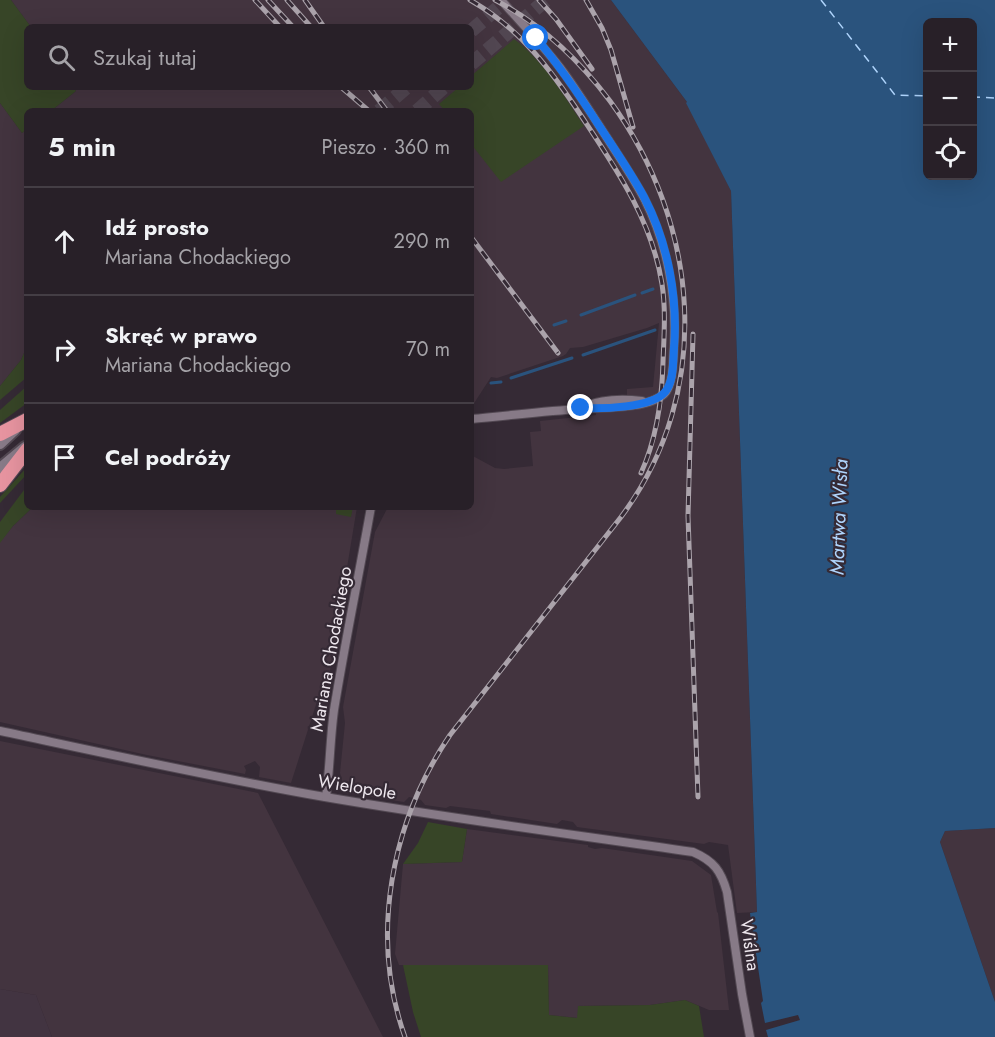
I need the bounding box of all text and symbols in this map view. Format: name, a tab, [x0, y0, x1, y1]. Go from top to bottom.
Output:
map controls	[923, 18, 977, 180]
button: +	[923, 18, 977, 72]
search box	[24, 24, 474, 90]
route start	[522, 24, 548, 50]
icon: search	[45, 41, 78, 74]
text: Szukaj tutaj	[93, 41, 197, 73]
button: −	[923, 72, 977, 126]
button: locate	[923, 126, 977, 180]
text: 5 min	[48, 128, 116, 166]
text: Pieszo · 360 m	[322, 133, 450, 162]
text: Idź prosto	[105, 211, 209, 243]
icon: ahead	[48, 225, 81, 258]
text: 290 m	[394, 227, 450, 256]
text: Mariana Chodackiego	[105, 243, 291, 272]
text: Skręć w prawo	[105, 319, 257, 351]
icon: right	[48, 333, 81, 366]
text: 70 m	[406, 335, 450, 364]
text: Mariana Chodackiego	[105, 351, 291, 380]
route end	[567, 394, 593, 420]
icon: arrive	[48, 441, 81, 474]
text: Cel podróży	[105, 441, 230, 473]
water label: Martwa Wisła	[822, 459, 856, 575]
street label: Mariana Chodackiego	[304, 564, 358, 734]
street label: Wielopole	[316, 768, 398, 806]
street label: Wiślna	[734, 917, 766, 973]

